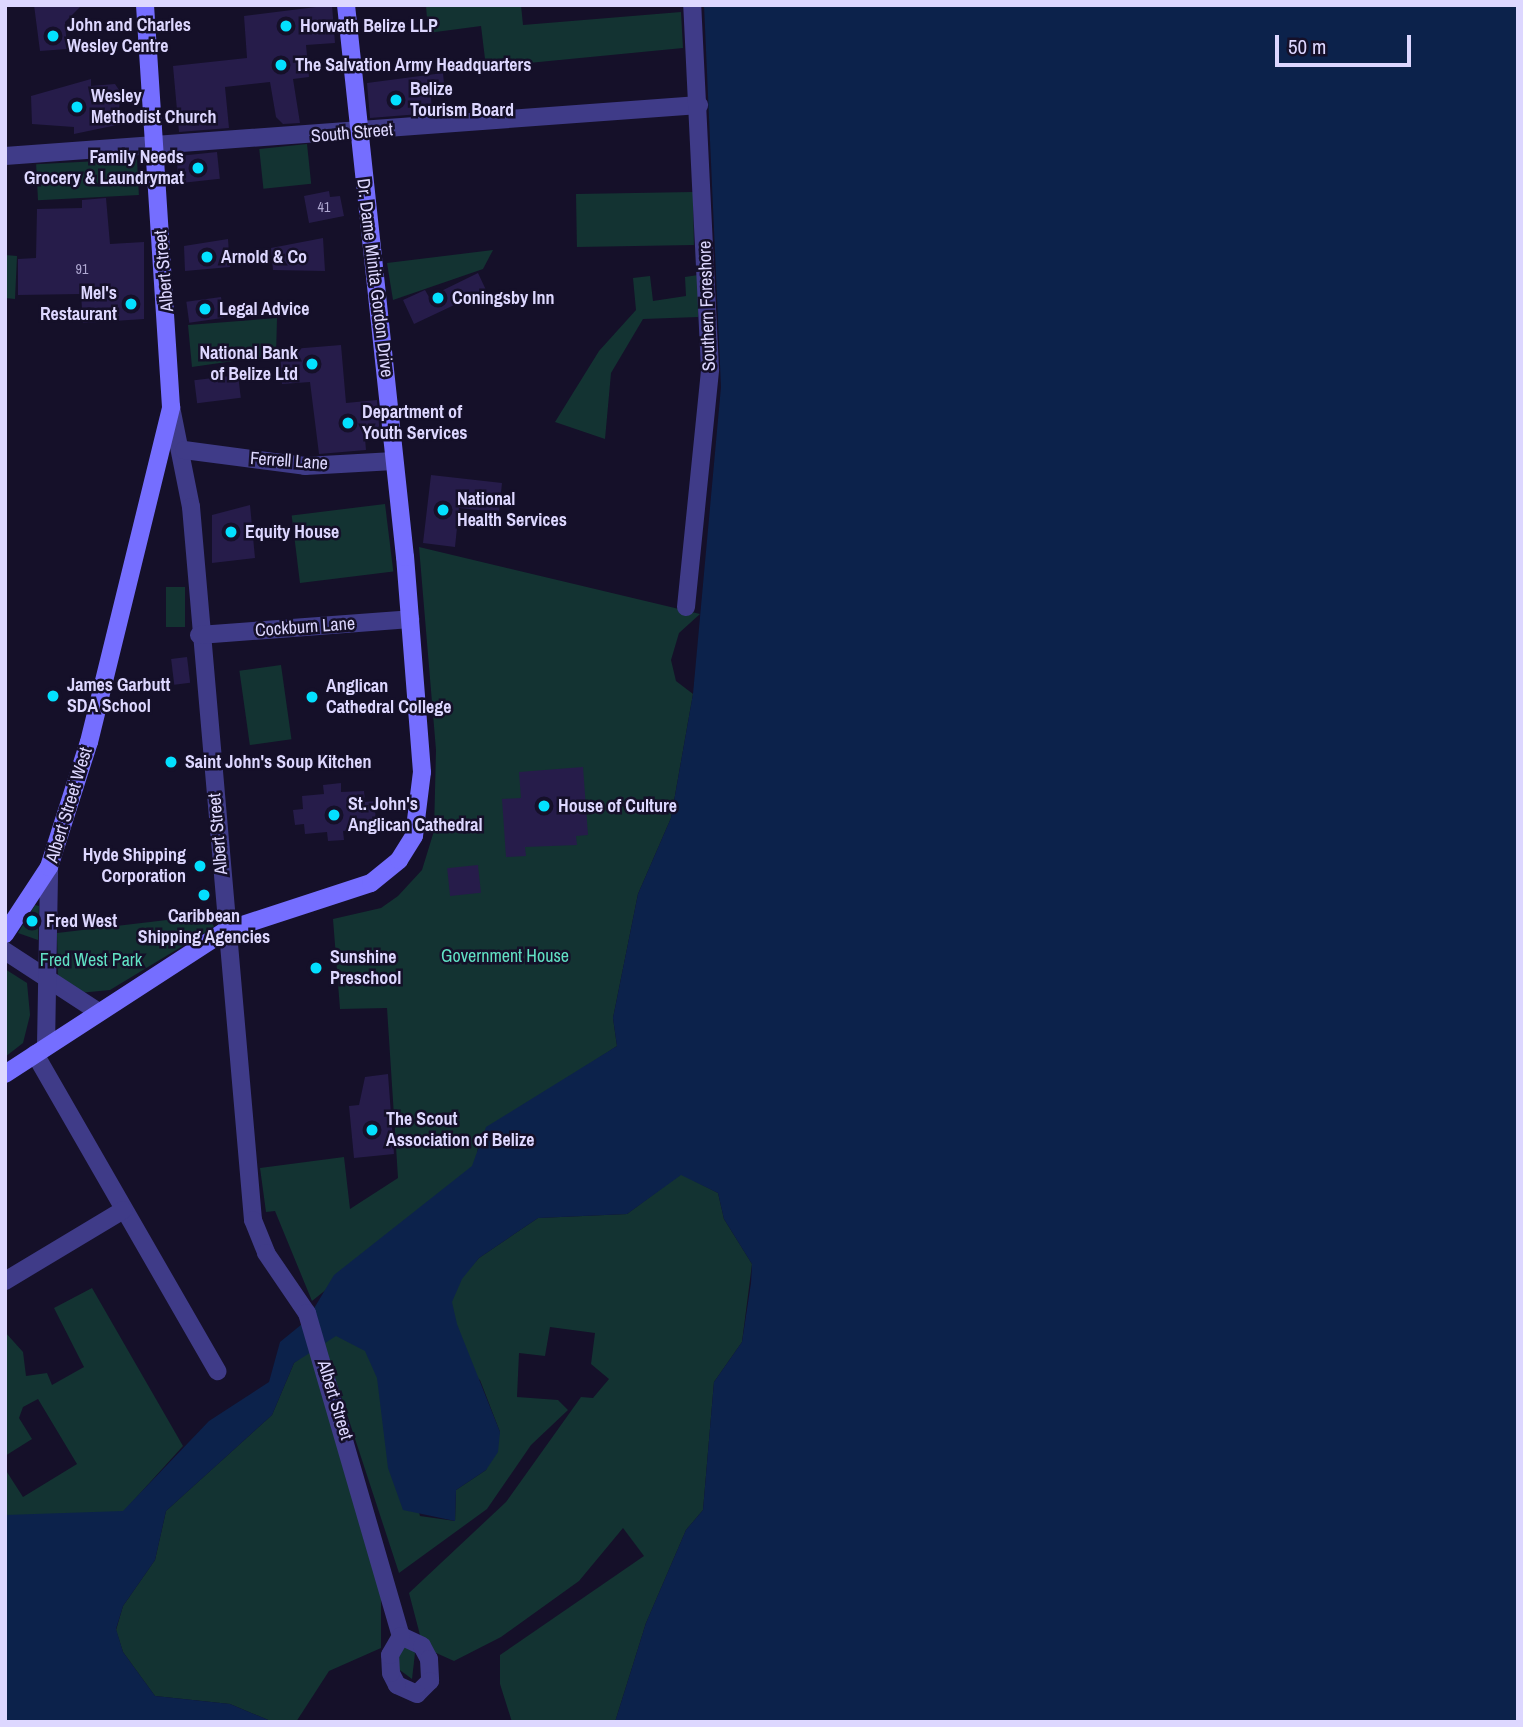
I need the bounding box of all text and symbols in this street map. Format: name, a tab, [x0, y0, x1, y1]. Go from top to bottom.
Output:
place label: John and Charles Wesley Centre	[67, 15, 191, 58]
place label: Horwath Belize LLP	[300, 15, 438, 37]
marker: Horwath Belize LLP	[278, 18, 294, 34]
scale bar	[1278, 21, 1414, 65]
marker: John and Charles Wesley Centre	[45, 28, 61, 44]
text: 50 m	[1288, 32, 1326, 61]
place label: The Salvation Army Headquarters	[295, 54, 532, 76]
marker: The Salvation Army Headquarters	[273, 57, 289, 73]
place label: Belize Tourism Board	[410, 79, 514, 122]
place label: Wesley Methodist Church	[91, 86, 216, 128]
marker: Belize Tourism Board	[388, 92, 404, 108]
marker: Wesley Methodist Church	[69, 99, 85, 115]
street label: South Street	[310, 119, 394, 147]
place label: Family Needs Grocery & Laundrymat	[24, 147, 184, 190]
marker: Family Needs Grocery & Laundrymat	[190, 160, 206, 176]
street label: Dr. Dame Minita Gordon Drive	[352, 177, 398, 379]
house number: 41	[318, 199, 330, 215]
street label: Albert Street	[150, 229, 178, 313]
street label: Southern Foreshore	[694, 240, 720, 372]
place label: Arnold & Co	[221, 246, 307, 268]
marker: Arnold & Co	[199, 249, 215, 265]
house number: 91	[76, 261, 88, 277]
place label: Mel's Restaurant	[40, 283, 117, 326]
place label: Coningsby Inn	[452, 287, 555, 309]
marker: Coningsby Inn	[430, 290, 446, 306]
marker: Mel's Restaurant	[123, 296, 139, 312]
place label: Legal Advice	[219, 298, 310, 320]
marker: Legal Advice	[197, 301, 213, 317]
place label: National Bank of Belize Ltd	[200, 343, 298, 386]
marker: National Bank of Belize Ltd	[304, 356, 320, 372]
place label: Department of Youth Services	[362, 402, 468, 444]
marker: Department of Youth Services	[340, 415, 356, 431]
street label: Ferrell Lane	[249, 448, 329, 474]
place label: National Health Services	[457, 489, 567, 532]
marker: National Health Services	[435, 502, 451, 518]
place label: Equity House	[245, 521, 339, 543]
marker: Equity House	[223, 524, 239, 540]
street label: Cockburn Lane	[254, 613, 356, 641]
place label: James Garbutt SDA School	[67, 675, 170, 718]
place label: Anglican Cathedral College	[326, 676, 451, 718]
marker: James Garbutt SDA School	[45, 688, 61, 704]
marker: Anglican Cathedral College	[304, 689, 320, 705]
street label: Albert Street West	[41, 745, 97, 865]
place label: Saint John's Soup Kitchen	[185, 751, 371, 773]
marker: Saint John's Soup Kitchen	[163, 754, 179, 770]
street label: Albert Street	[204, 792, 232, 876]
place label: St. John's Anglican Cathedral	[348, 794, 483, 836]
place label: House of Culture	[558, 795, 677, 817]
marker: House of Culture	[536, 798, 552, 814]
marker: St. John's Anglican Cathedral	[326, 807, 342, 823]
place label: Hyde Shipping Corporation	[83, 845, 186, 888]
marker: Hyde Shipping Corporation	[192, 858, 208, 874]
marker: Caribbean Shipping Agencies	[196, 887, 212, 903]
place label: Caribbean Shipping Agencies	[138, 906, 270, 948]
place label: Fred West	[46, 910, 117, 932]
marker: Fred West	[24, 913, 40, 929]
park label: Government House	[441, 945, 569, 967]
place label: Sunshine Preschool	[330, 947, 401, 990]
park label: Fred West Park	[40, 949, 142, 971]
marker: Sunshine Preschool	[308, 960, 324, 976]
place label: The Scout Association of Belize	[386, 1109, 534, 1152]
marker: The Scout Association of Belize	[364, 1122, 380, 1138]
street label: Albert Street	[313, 1358, 357, 1442]

